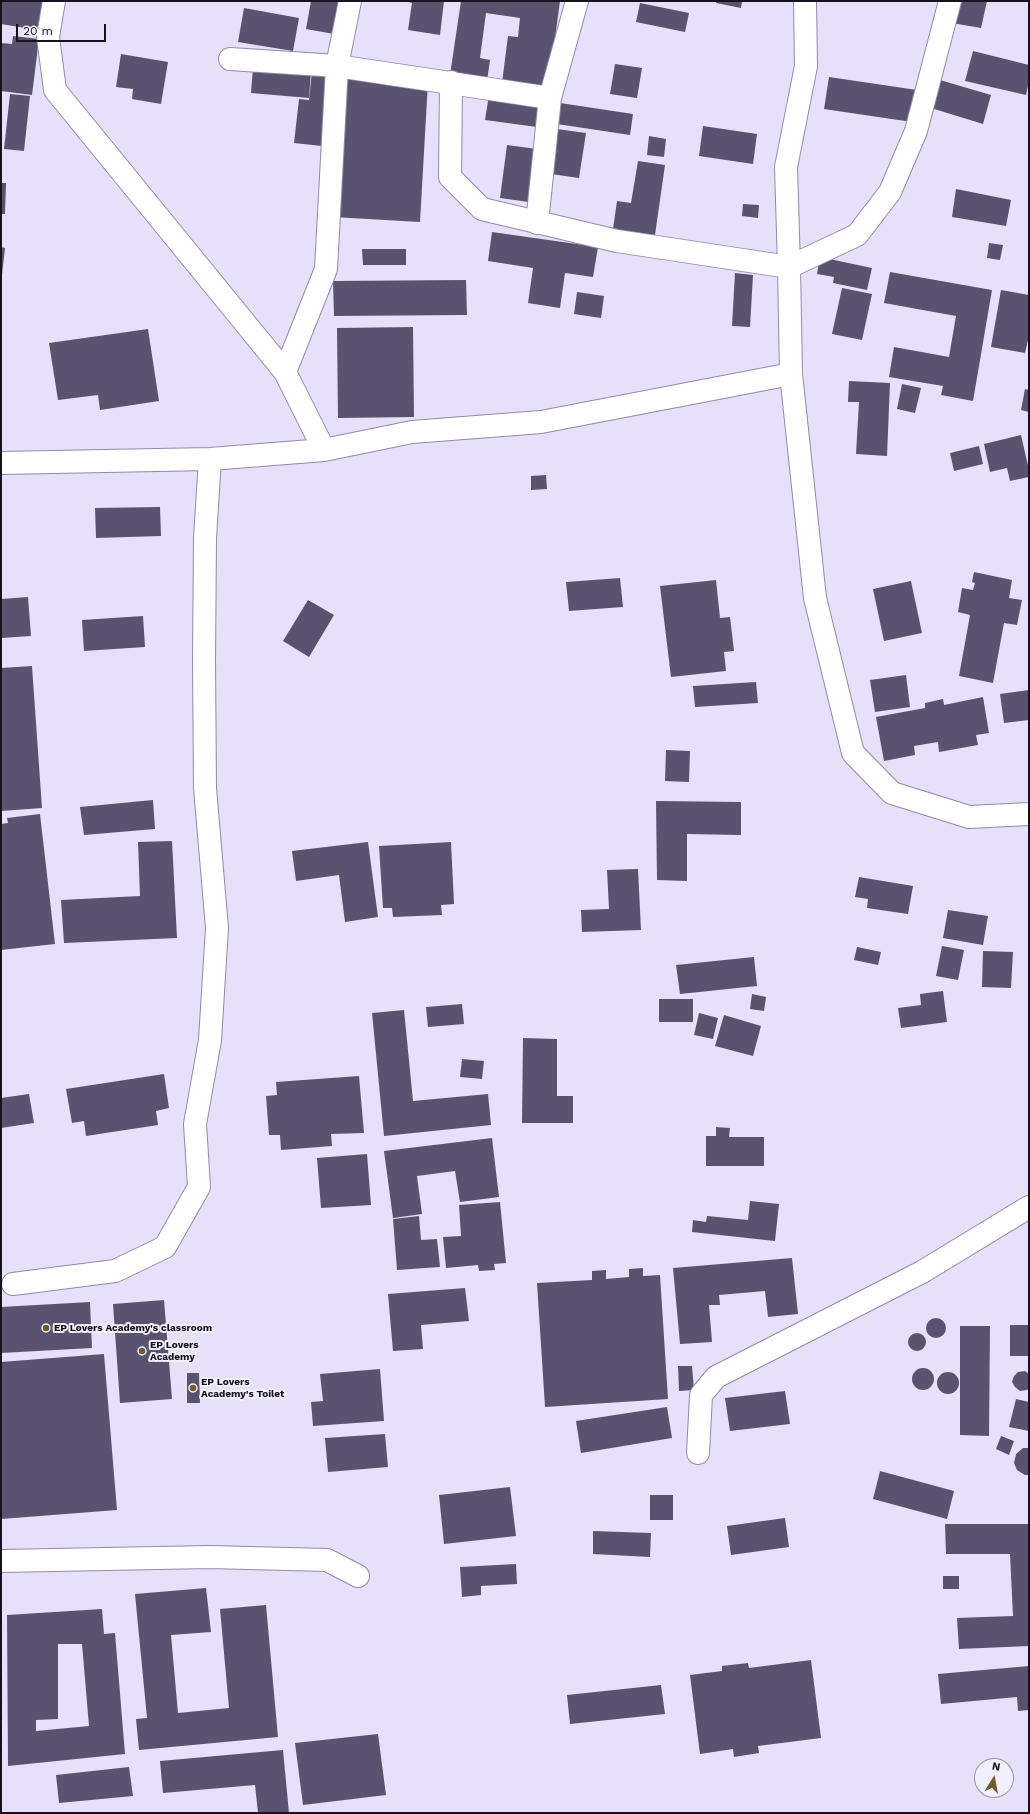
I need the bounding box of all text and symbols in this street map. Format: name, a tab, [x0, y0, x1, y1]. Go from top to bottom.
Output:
scale bar	[18, 16, 108, 42]
text: 20 m	[23, 24, 53, 38]
place label: EP Lovers Academy's classroom	[54, 1322, 212, 1334]
marker: EP Lovers Academy's classroom	[41, 1323, 51, 1333]
place label: EP Lovers Academy	[150, 1339, 199, 1362]
marker: EP Lovers Academy	[137, 1346, 147, 1356]
place label: EP Lovers Academy's Toilet	[201, 1376, 284, 1400]
marker: EP Lovers Academy's Toilet	[188, 1383, 198, 1393]
north arrow	[974, 1758, 1014, 1798]
text: N	[991, 1760, 1001, 1774]

